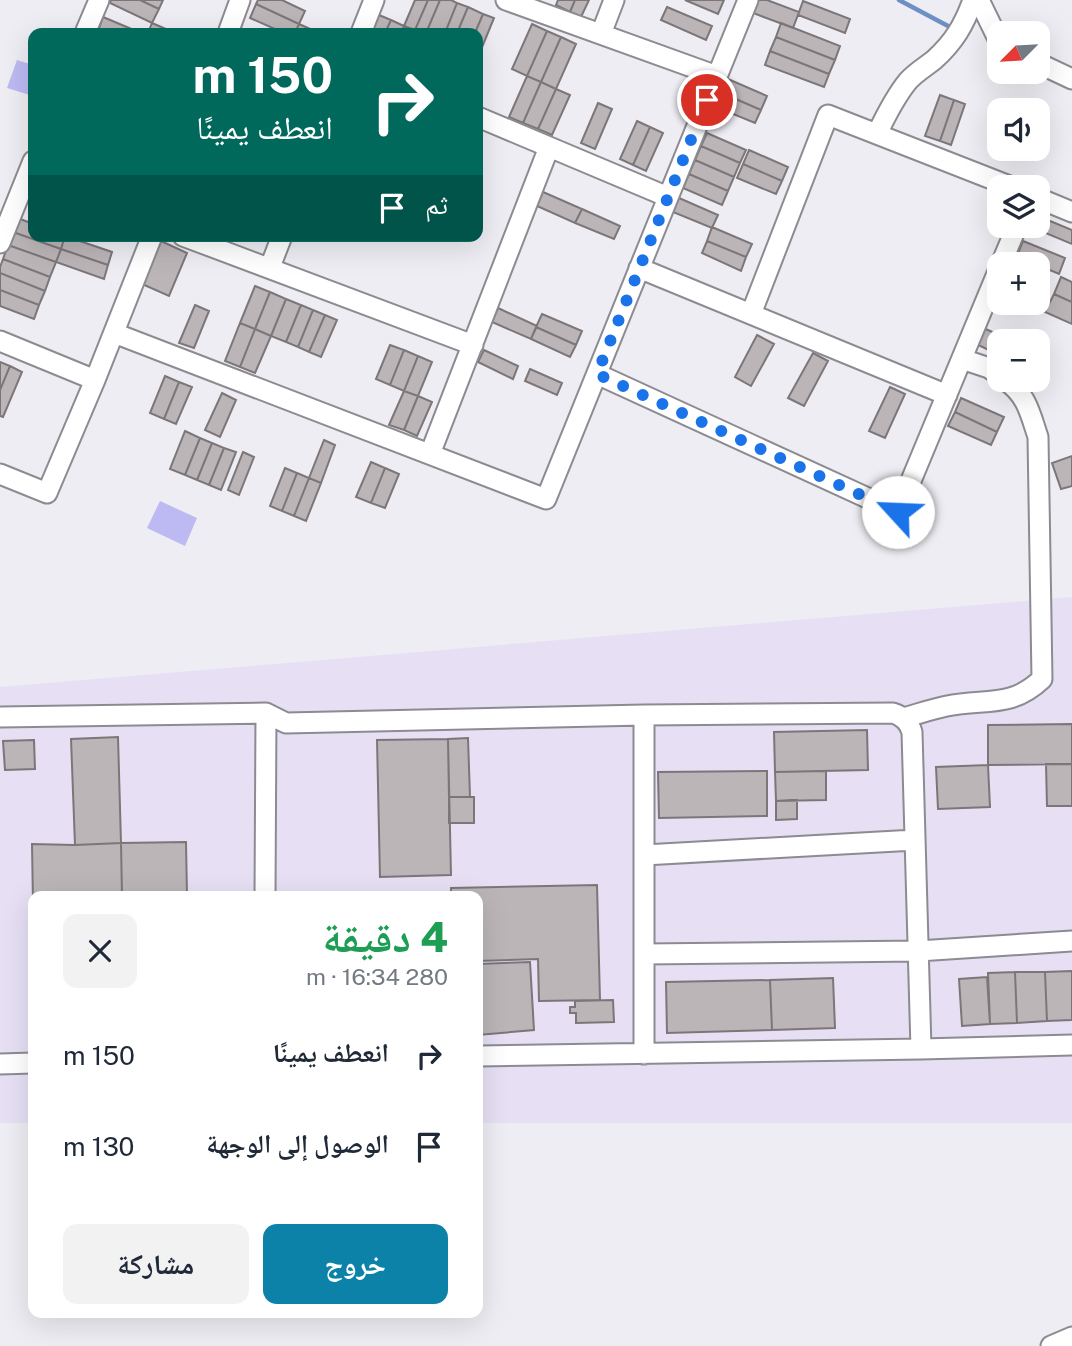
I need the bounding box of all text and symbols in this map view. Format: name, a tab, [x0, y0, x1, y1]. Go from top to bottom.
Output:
north arrow	[987, 21, 1050, 84]
map controls	[987, 21, 1050, 392]
text: 150 m	[192, 46, 333, 104]
icon: right	[357, 56, 448, 147]
pin	[677, 70, 737, 130]
icon: arrive	[688, 81, 726, 119]
button: sound	[987, 98, 1050, 161]
text: انعطف يمينًا	[196, 109, 333, 146]
button: layers	[987, 175, 1050, 238]
icon: arrive	[373, 189, 411, 227]
text: ثم	[425, 189, 448, 220]
button: +	[987, 252, 1050, 315]
button: −	[987, 329, 1050, 392]
position arrow	[861, 475, 935, 549]
text: 4 دقيقة	[323, 912, 448, 961]
button: close	[63, 914, 137, 988]
text: 280 m · 16:34	[306, 963, 448, 990]
text: انعطف يمينًا	[273, 1037, 389, 1068]
icon: right	[410, 1037, 448, 1075]
text: 150 m	[63, 1040, 135, 1071]
text: الوصول إلى الوجهة	[206, 1128, 389, 1159]
icon: arrive	[410, 1128, 448, 1166]
text: 130 m	[63, 1131, 135, 1162]
button: مشاركة	[63, 1224, 249, 1304]
button: خروج	[263, 1224, 448, 1304]

